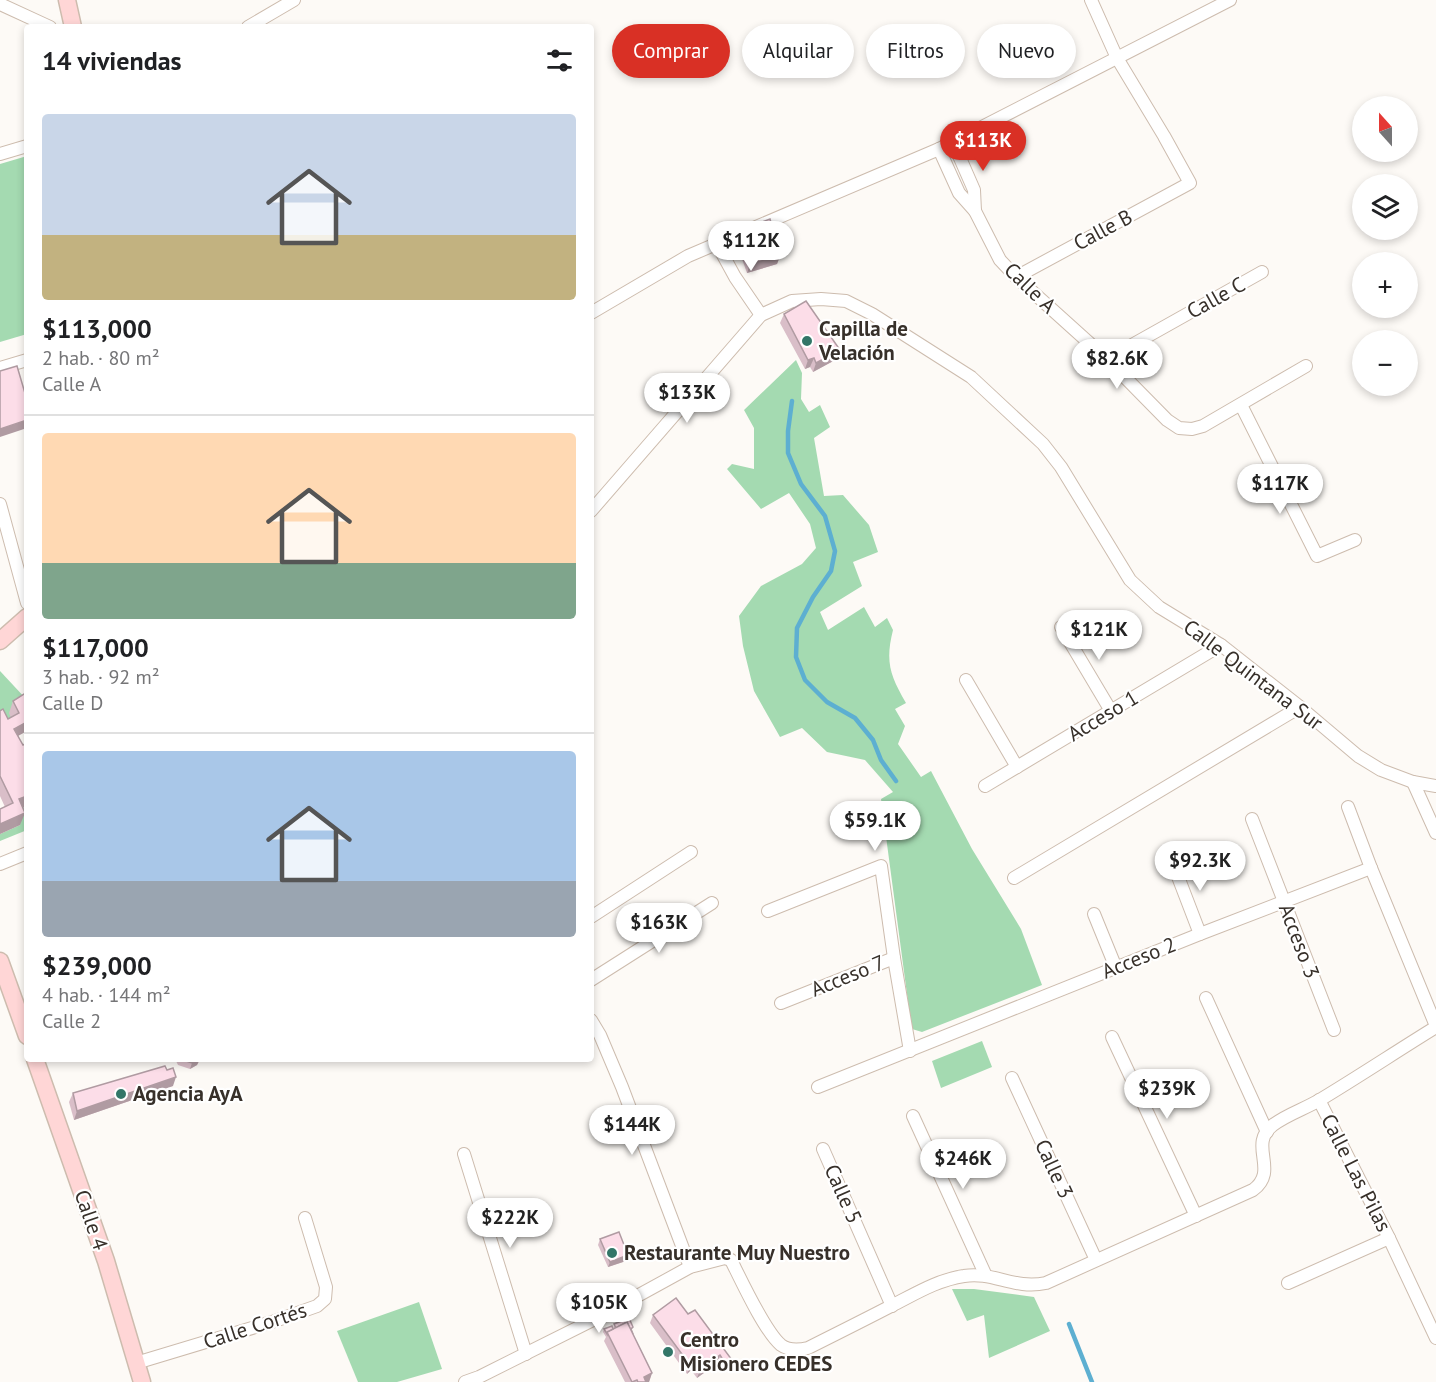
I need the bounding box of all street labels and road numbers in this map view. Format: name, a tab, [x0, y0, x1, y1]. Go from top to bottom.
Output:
street label: Calle B	[1069, 203, 1137, 256]
street label: Calle A	[999, 256, 1063, 319]
street label: Calle C	[1182, 271, 1250, 325]
street label: Calle Quintana Sur	[1178, 613, 1329, 736]
street label: Acceso 1	[1062, 684, 1143, 747]
street label: Acceso 3	[1273, 900, 1326, 982]
street label: Acceso 2	[1098, 930, 1180, 985]
street label: Acceso 7	[807, 948, 889, 1003]
street label: Calle Las Pilas	[1315, 1109, 1398, 1236]
street label: Calle 3	[1029, 1135, 1080, 1203]
street label: Calle 5	[819, 1160, 868, 1228]
street label: Calle 4	[69, 1186, 114, 1254]
street label: Calle Cortés	[200, 1296, 310, 1355]

